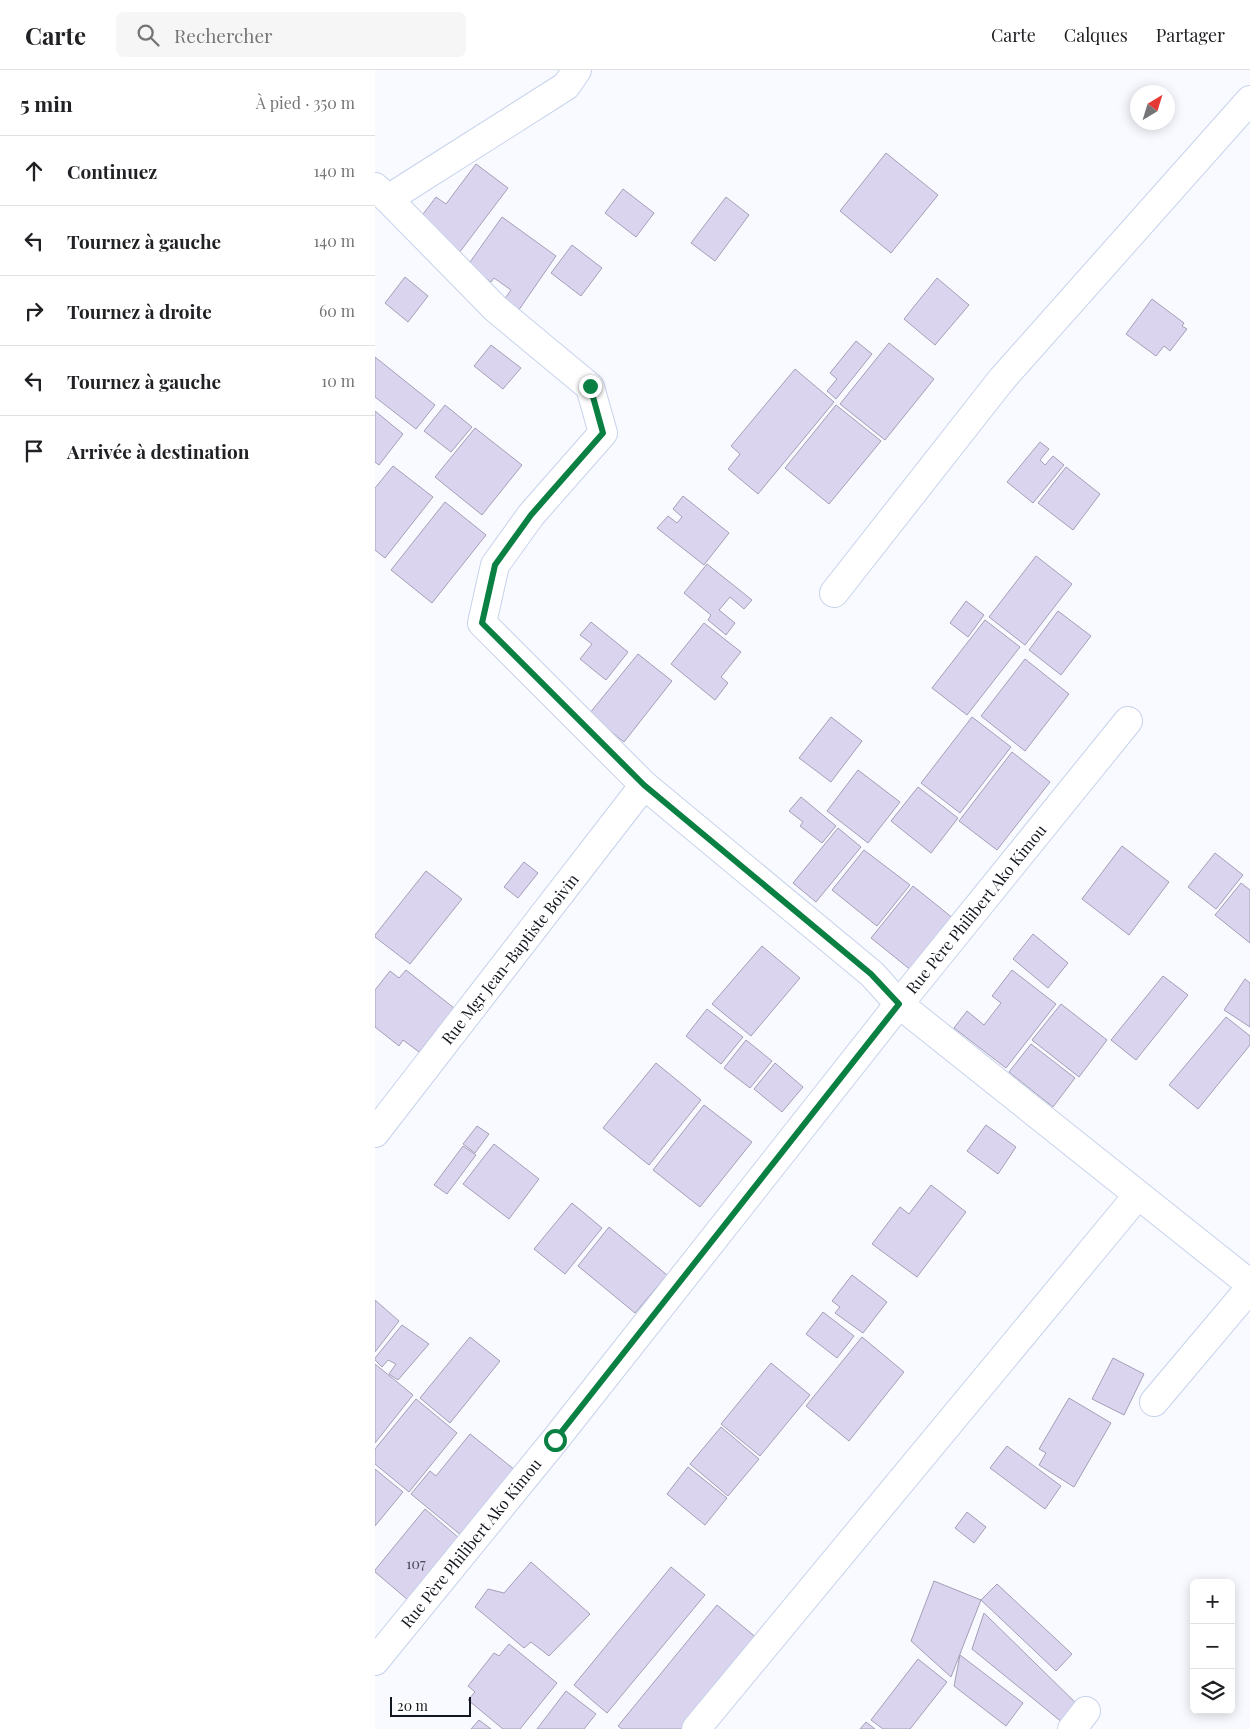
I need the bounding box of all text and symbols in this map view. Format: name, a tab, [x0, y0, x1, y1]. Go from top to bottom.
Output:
search box	[116, 12, 466, 57]
text: Carte	[25, 19, 86, 51]
icon: search	[134, 21, 162, 49]
text: Rechercher	[174, 22, 273, 48]
text: Carte	[991, 23, 1036, 47]
text: Calques	[1064, 23, 1128, 47]
text: Partager	[1156, 23, 1225, 47]
north arrow	[1130, 85, 1175, 130]
text: 5 min	[20, 89, 73, 117]
text: À pied · 350 m	[256, 92, 355, 113]
icon: ahead	[20, 157, 48, 185]
text: Continuez	[67, 158, 157, 184]
text: 140 m	[313, 160, 355, 181]
icon: left	[20, 227, 48, 255]
text: Tournez à gauche	[67, 228, 221, 254]
text: 140 m	[313, 230, 355, 251]
icon: right	[20, 297, 48, 325]
text: Tournez à droite	[67, 298, 212, 324]
text: 60 m	[319, 300, 355, 321]
icon: left	[20, 367, 48, 395]
text: Tournez à gauche	[67, 368, 221, 394]
text: 10 m	[321, 370, 355, 391]
route end	[579, 375, 602, 398]
icon: arrive	[20, 437, 48, 465]
text: Arrivée à destination	[67, 438, 249, 464]
street label: Rue Père Philibert Ako Kimou	[901, 820, 1051, 998]
street label: Rue Mgr Jean-Baptiste Boivin	[436, 869, 583, 1048]
route start	[544, 1429, 567, 1452]
street label: Rue Père Philibert Ako Kimou	[396, 1454, 546, 1632]
house number: 107	[406, 1554, 426, 1573]
map controls	[1190, 1579, 1235, 1714]
button: +	[1190, 1579, 1235, 1624]
button: −	[1190, 1624, 1235, 1669]
button: layers	[1190, 1669, 1235, 1714]
scale bar	[390, 1694, 471, 1717]
text: 20 m	[397, 1696, 428, 1715]

